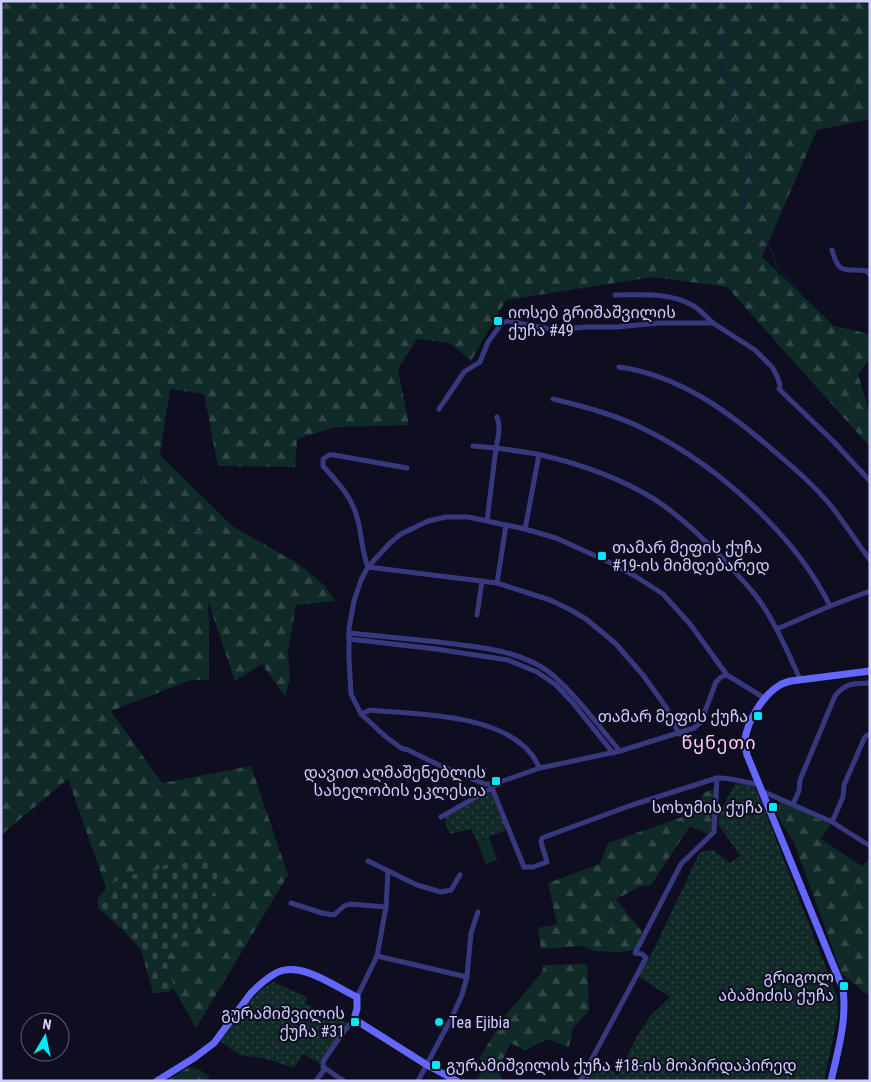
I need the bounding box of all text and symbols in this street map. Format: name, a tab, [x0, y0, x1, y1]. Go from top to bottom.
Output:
place label: იოსებ გრიშაშვილის ქუჩა #49	[508, 303, 676, 340]
marker: იოსებ გრიშაშვილის ქუჩა #49	[492, 315, 504, 327]
place label: თამარ მეფის ქუჩა #19-ის მიმდებარედ	[612, 538, 770, 576]
marker: თამარ მეფის ქუჩა #19-ის მიმდებარედ	[596, 550, 608, 562]
place label: თამარ მეფის ქუჩა	[598, 707, 748, 726]
marker: თამარ მეფის ქუჩა	[752, 710, 764, 722]
district label: წყნეთი	[681, 732, 757, 754]
place label: დავით აღმაშენებლის სახელობის ეკლესია	[304, 763, 486, 801]
marker: დავით აღმაშენებლის სახელობის ეკლესია	[490, 775, 502, 787]
place label: სოხუმის ქუჩა	[652, 798, 763, 817]
marker: სოხუმის ქუჩა	[767, 801, 779, 813]
place label: გრიგოლ აბაშიძის ქუჩა	[718, 968, 834, 1005]
marker: გრიგოლ აბაშიძის ქუჩა	[838, 980, 850, 992]
place label: გურამიშვილის ქუჩა #31	[221, 1004, 345, 1041]
north arrow	[20, 1012, 70, 1062]
place label: Tea Ejibia	[449, 1013, 510, 1032]
text: N	[42, 1016, 53, 1033]
marker: გურამიშვილის ქუჩა #31	[349, 1016, 361, 1028]
marker: Tea Ejibia	[433, 1016, 445, 1028]
place label: გურამიშვილის ქუჩა #18-ის მოპირდაპირედ	[446, 1056, 797, 1076]
marker: გურამიშვილის ქუჩა #18-ის მოპირდაპირედ	[430, 1059, 442, 1071]

